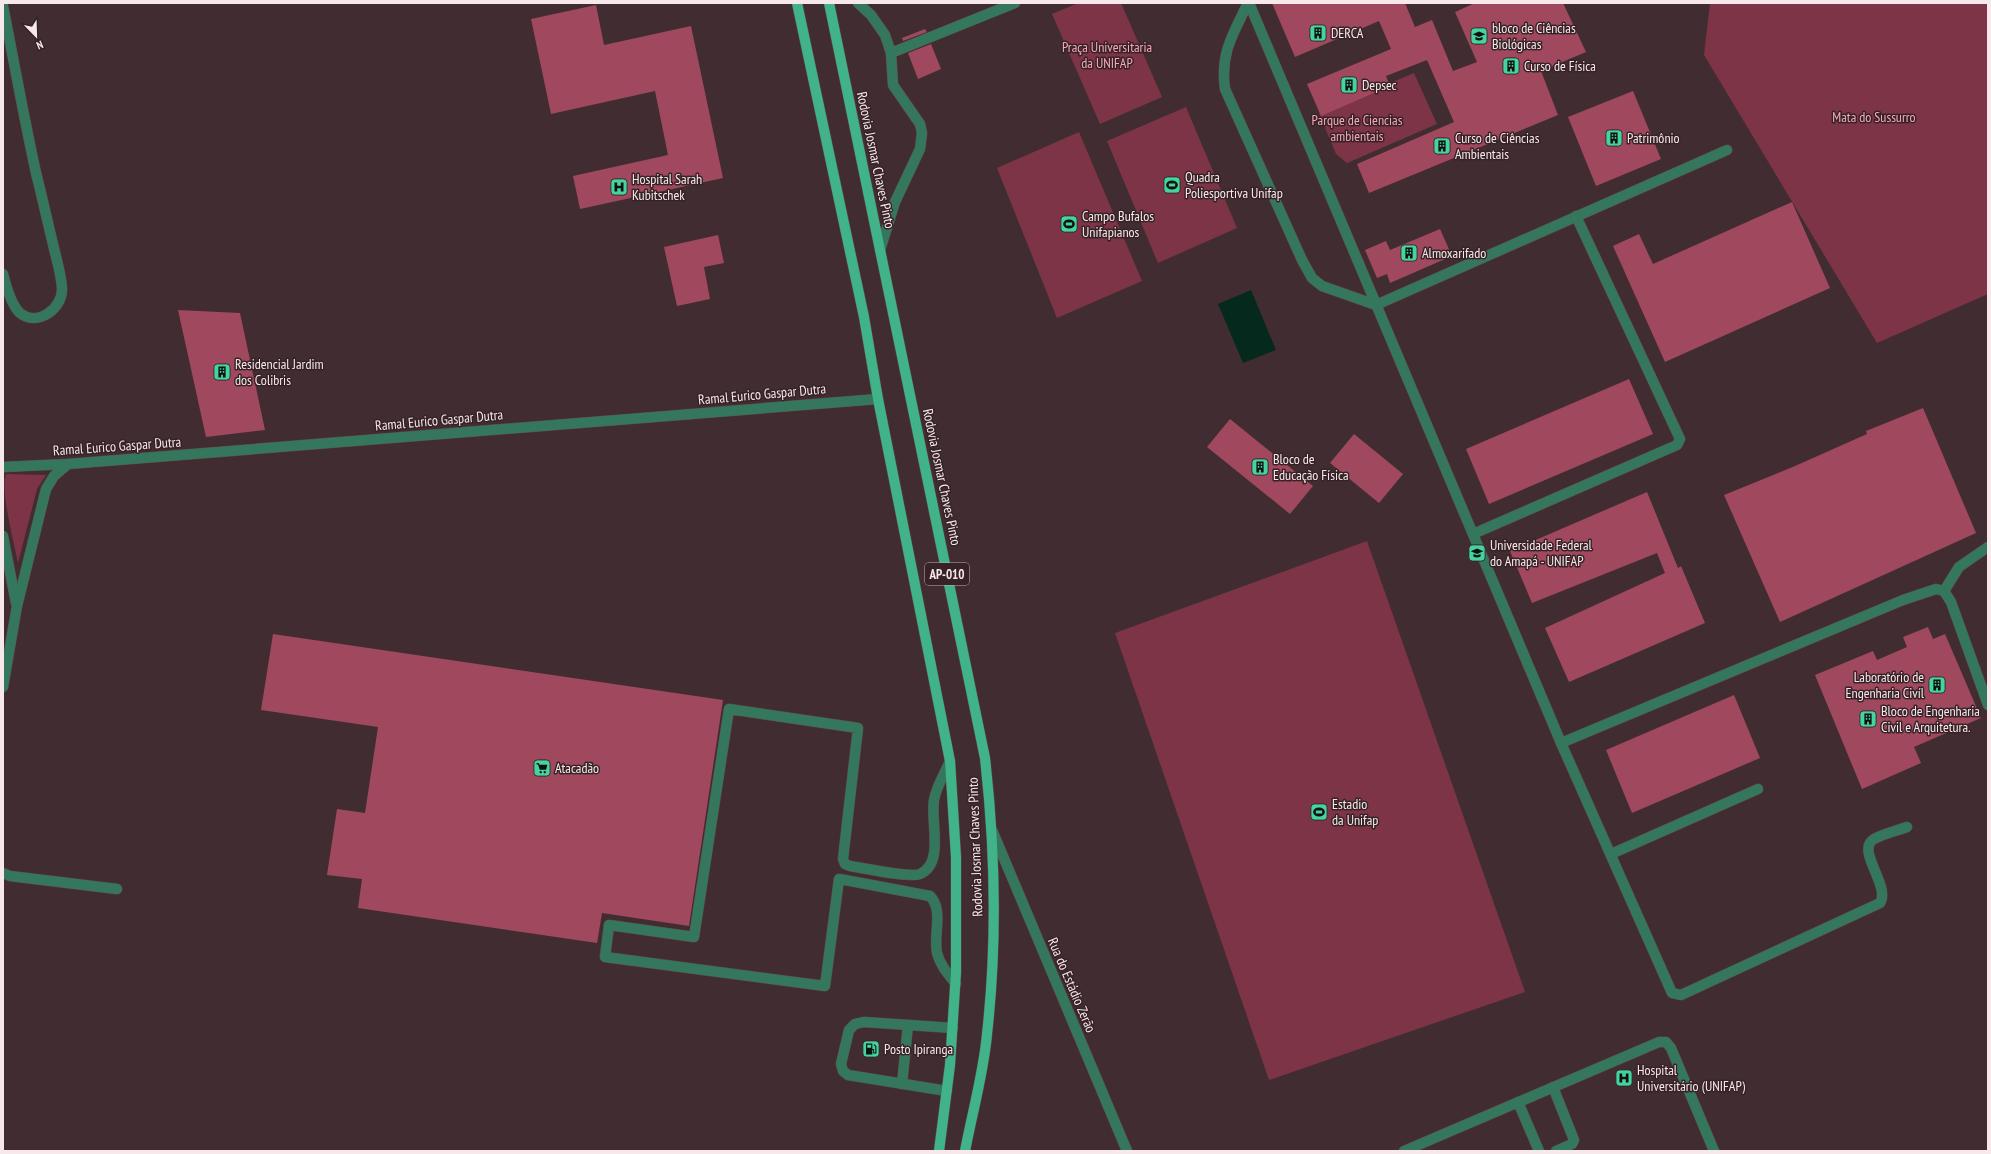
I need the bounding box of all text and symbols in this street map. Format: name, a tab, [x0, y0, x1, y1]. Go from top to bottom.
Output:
north arrow	[16, 16, 56, 56]
place label: bloco de Ciências Biológicas	[1492, 19, 1576, 53]
building icon: DERCA	[1308, 23, 1328, 43]
place label: DERCA	[1331, 24, 1364, 42]
school or university icon: bloco de Ciências Biológicas	[1469, 26, 1489, 46]
text: N	[34, 38, 45, 53]
park label: Praça Universitaria da UNIFAP	[1062, 38, 1152, 72]
building icon: Curso de Física	[1501, 56, 1521, 76]
place label: Curso de Física	[1524, 57, 1596, 75]
building icon: Depsec	[1339, 75, 1359, 95]
place label: Depsec	[1362, 76, 1397, 94]
street label: Rodovia Josmar Chaves Pinto	[853, 90, 899, 230]
park label: Mata do Sussurro	[1832, 108, 1916, 126]
park label: Parque de Ciencias ambientais	[1312, 111, 1403, 145]
building icon: Patrimônio	[1604, 128, 1624, 148]
place label: Curso de Ciências Ambientais	[1455, 129, 1540, 163]
place label: Patrimônio	[1627, 129, 1680, 147]
building icon: Curso de Ciências Ambientais	[1432, 136, 1452, 156]
place label: Quadra Poliesportiva Unifap	[1185, 168, 1283, 202]
place label: Hospital Sarah Kubitschek	[632, 170, 702, 204]
sports icon: Quadra Poliesportiva Unifap	[1162, 175, 1182, 195]
hospital icon: Hospital Sarah Kubitschek	[609, 177, 629, 197]
place label: Campo Bufalos Unifapianos	[1082, 207, 1154, 241]
sports icon: Campo Bufalos Unifapianos	[1059, 214, 1079, 234]
building icon: Almoxarifado	[1399, 243, 1419, 263]
place label: Almoxarifado	[1422, 244, 1486, 262]
place label: Residencial Jardim dos Colibris	[235, 355, 324, 389]
building icon: Residencial Jardim dos Colibris	[212, 362, 232, 382]
street label: Ramal Eurico Gaspar Dutra	[697, 379, 827, 409]
street label: Ramal Eurico Gaspar Dutra	[374, 405, 504, 435]
street label: Rodovia Josmar Chaves Pinto	[919, 407, 965, 547]
street label: Ramal Eurico Gaspar Dutra	[52, 433, 182, 459]
place label: Bloco de Educação Física	[1273, 450, 1349, 484]
building icon: Bloco de Educação Física	[1250, 457, 1270, 477]
place label: Universidade Federal do Amapá - UNIFAP	[1490, 536, 1593, 570]
school or university icon: Universidade Federal do Amapá - UNIFAP	[1467, 543, 1487, 563]
road number: AP-010	[925, 563, 969, 585]
place label: Laboratório de Engenharia Civíl	[1845, 668, 1925, 702]
building icon: Laboratório de Engenharia Civíl	[1927, 675, 1947, 695]
place label: Bloco de Engenharia Civil e Arquitetura.	[1881, 702, 1980, 736]
building icon: Bloco de Engenharia Civil e Arquitetura.	[1858, 709, 1878, 729]
supermarket icon: Atacadão	[532, 758, 552, 778]
place label: Atacadão	[555, 759, 599, 777]
street label: Rodovia Josmar Chaves Pinto	[964, 777, 986, 917]
place label: Estadio da Unifap	[1332, 795, 1378, 829]
sports icon: Estadio da Unifap	[1309, 802, 1329, 822]
street label: Rua do Estádio Zerão	[1044, 935, 1100, 1035]
fuel station icon: Posto Ipiranga	[861, 1039, 881, 1059]
place label: Posto Ipiranga	[884, 1040, 953, 1058]
place label: Hospital Universitário (UNIFAP)	[1637, 1061, 1746, 1095]
hospital icon: Hospital Universitário (UNIFAP)	[1614, 1068, 1634, 1088]

